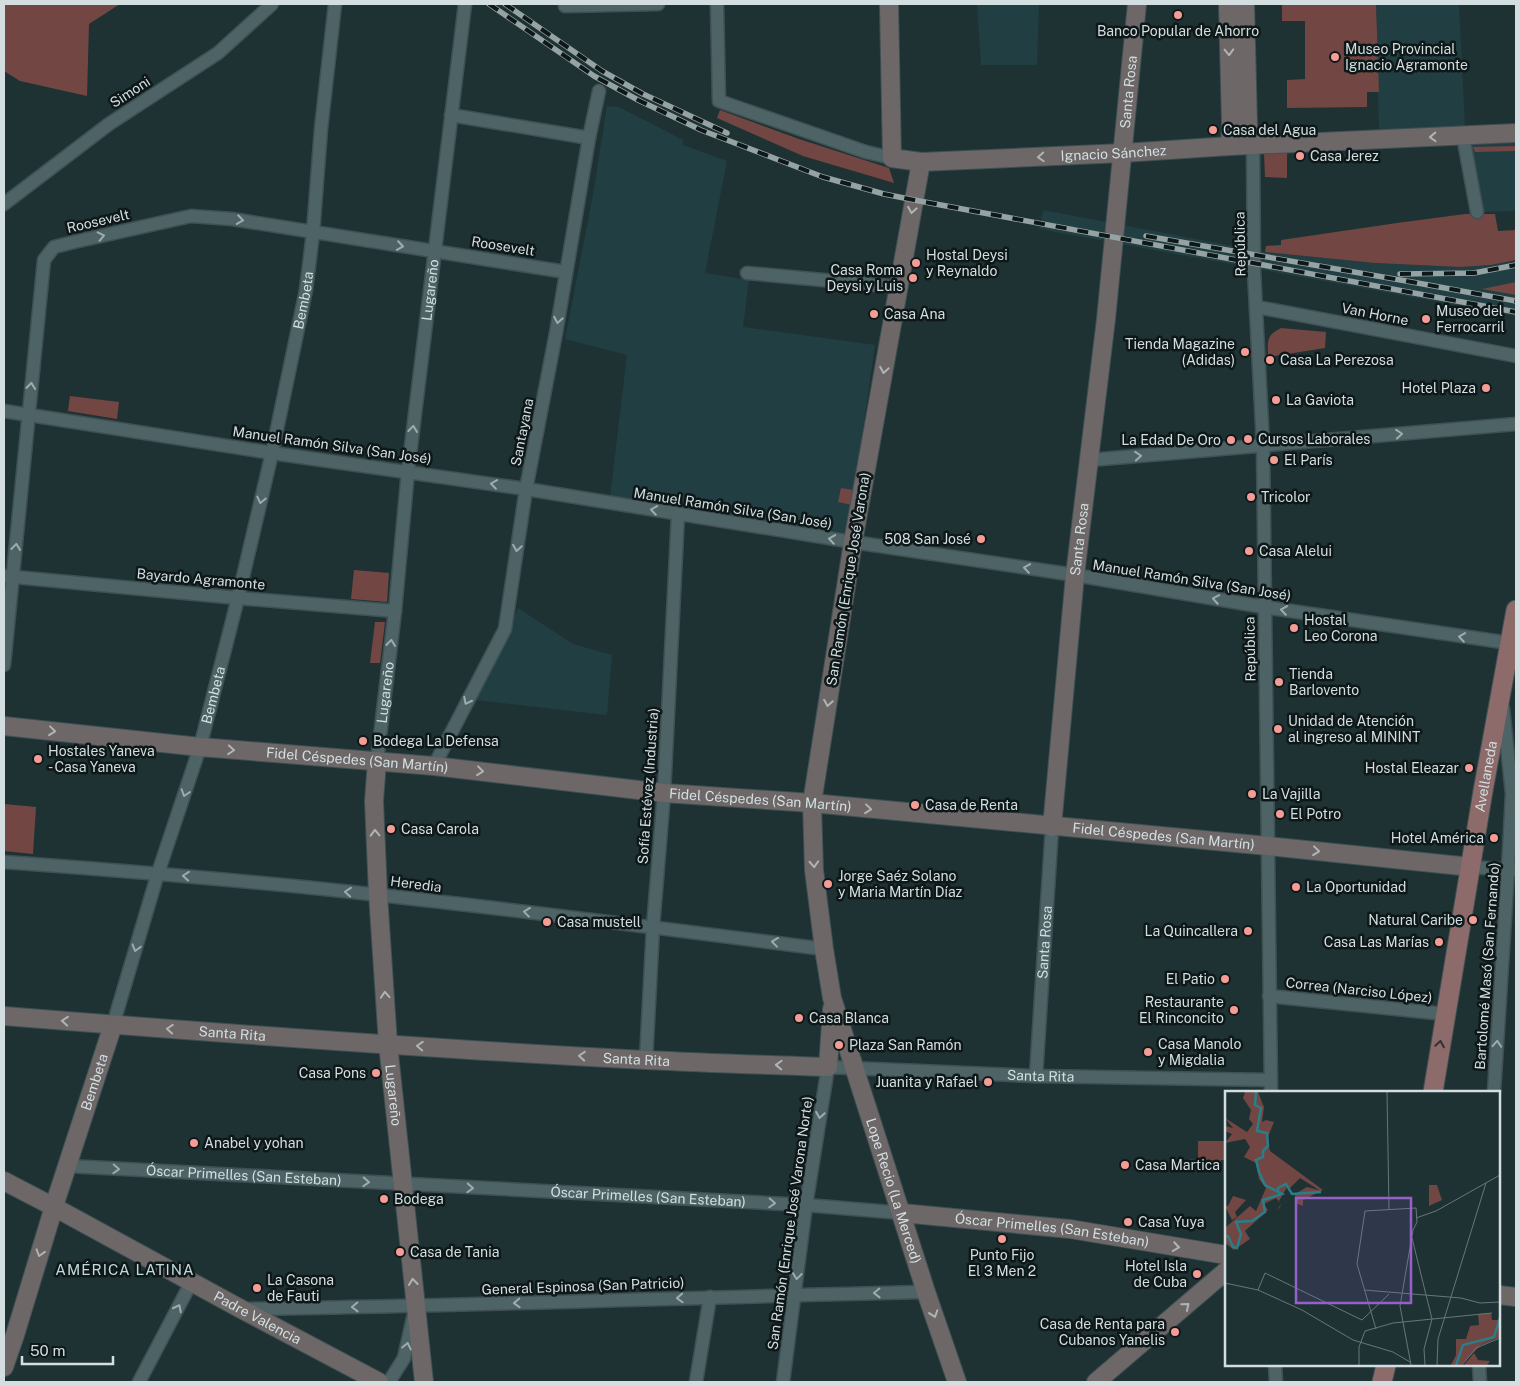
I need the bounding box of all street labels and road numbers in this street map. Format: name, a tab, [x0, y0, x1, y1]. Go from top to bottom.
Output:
street label: Santa Rosa	[1117, 55, 1140, 129]
street label: Simoni	[107, 73, 153, 111]
street label: Ignacio Sánchez	[1060, 142, 1167, 164]
street label: Roosevelt	[65, 206, 131, 236]
street label: República	[1231, 211, 1249, 277]
street label: Roosevelt	[470, 233, 536, 259]
street label: Lugareño	[418, 258, 442, 322]
street label: Bembeta	[290, 270, 316, 331]
street label: Van Horne	[1340, 300, 1410, 328]
street label: Santayana	[508, 397, 536, 467]
street label: Manuel Ramón Silva (San José)	[232, 423, 432, 467]
street label: San Ramón (Enrique José Varona)	[823, 471, 873, 687]
street label: Manuel Ramón Silva (San José)	[633, 484, 833, 532]
street label: Santa Rosa	[1067, 502, 1092, 577]
street label: Manuel Ramón Silva (San José)	[1092, 556, 1292, 604]
street label: Bayardo Agramonte	[136, 565, 266, 593]
street label: República	[1241, 616, 1259, 682]
street label: Lugareño	[374, 661, 397, 724]
street label: Bembeta	[198, 665, 228, 725]
street label: Sofía Estévez (Industria)	[635, 707, 661, 865]
street label: Avellaneda	[1472, 739, 1500, 813]
street label: Fidel Céspedes (San Martín)	[266, 744, 449, 776]
street label: Fidel Céspedes (San Martín)	[669, 785, 852, 815]
street label: Fidel Céspedes (San Martín)	[1072, 820, 1255, 853]
street label: Bartolomé Masó (San Fernando)	[1472, 862, 1502, 1070]
street label: Heredia	[389, 873, 443, 895]
street label: Santa Rosa	[1034, 905, 1055, 979]
street label: Correa (Narciso López)	[1285, 974, 1433, 1006]
street label: Santa Rita	[198, 1023, 267, 1044]
street label: Santa Rita	[602, 1050, 670, 1069]
street label: Bembeta	[78, 1052, 111, 1112]
street label: Lugareño	[382, 1064, 405, 1127]
street label: Santa Rita	[1007, 1067, 1074, 1085]
street label: San Ramón (Enrique José Varona Norte)	[764, 1095, 816, 1351]
street label: Lope Recio (La Merced)	[863, 1116, 924, 1266]
street label: Óscar Primelles (San Esteban)	[146, 1160, 342, 1188]
street label: Óscar Primelles (San Esteban)	[550, 1182, 746, 1210]
street label: Óscar Primelles (San Esteban)	[954, 1208, 1150, 1250]
street label: General Espinosa (San Patricio)	[481, 1274, 685, 1298]
street label: Padre Valencia	[211, 1288, 304, 1347]

